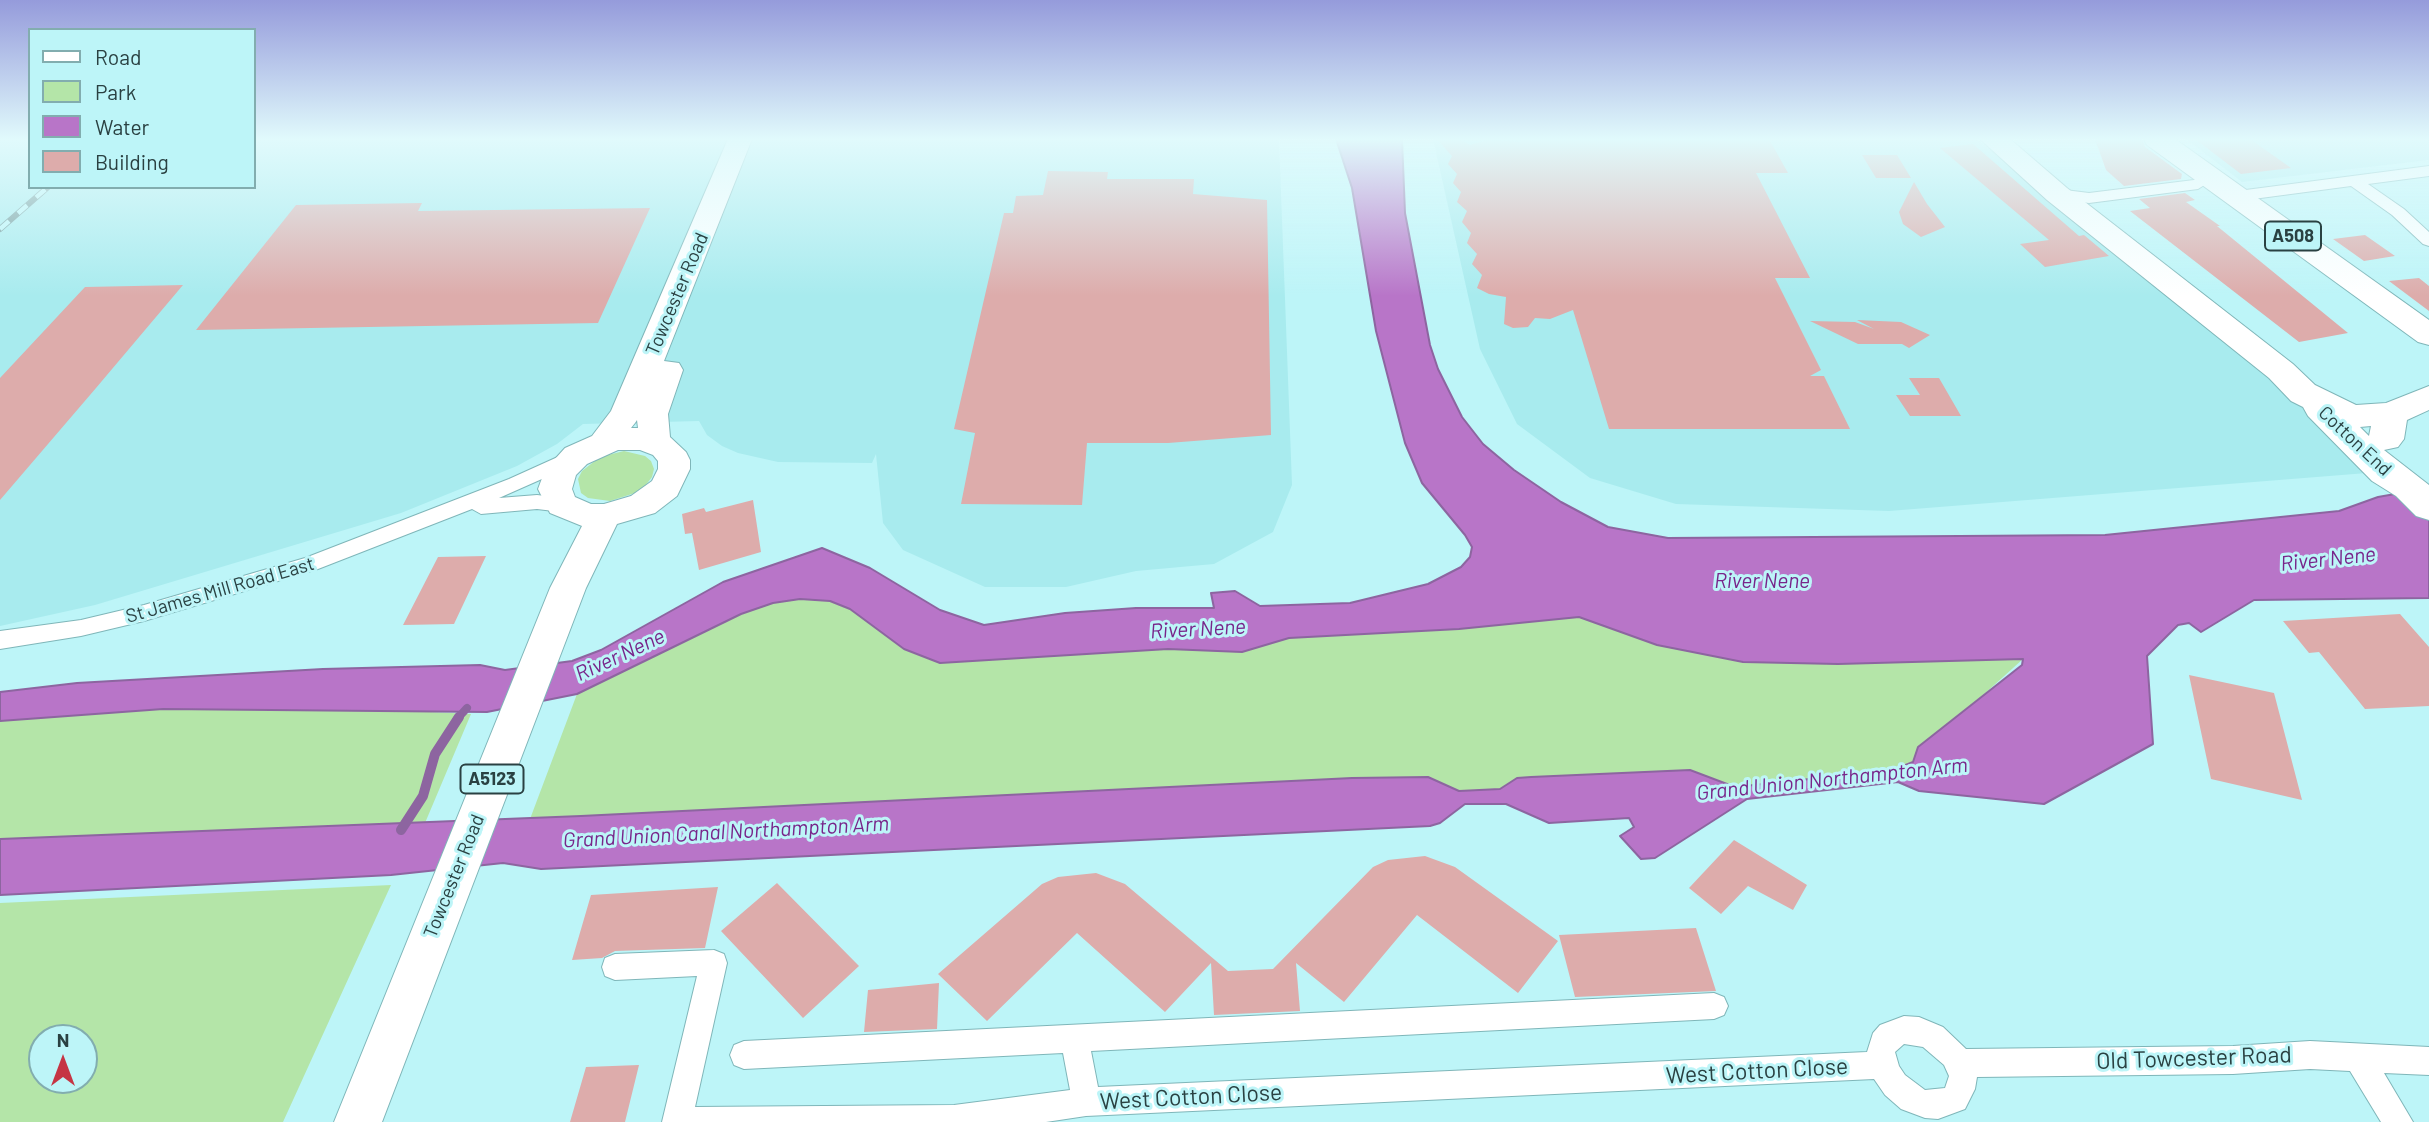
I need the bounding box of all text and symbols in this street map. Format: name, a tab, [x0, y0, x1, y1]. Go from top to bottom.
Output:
legend	[28, 28, 256, 189]
text: Road	[95, 44, 141, 69]
text: Park	[95, 79, 136, 104]
text: Water	[95, 114, 149, 139]
text: Building	[95, 149, 169, 174]
road number: A508	[2265, 222, 2321, 250]
street label: Towcester Road	[641, 229, 713, 359]
street label: Cotton End	[2314, 401, 2396, 481]
water label: River Nene	[2279, 541, 2377, 577]
street label: St James Mill Road East	[123, 552, 317, 628]
water label: River Nene	[1714, 568, 1810, 594]
water label: River Nene	[1150, 614, 1246, 644]
water label: River Nene	[571, 623, 669, 687]
water label: Grand Union Northampton Arm	[1695, 752, 1969, 806]
road number: A5123	[461, 764, 524, 794]
street label: Towcester Road	[419, 811, 489, 941]
water label: Grand Union Canal Northampton Arm	[562, 811, 890, 853]
north arrow	[28, 1024, 98, 1094]
text: N	[57, 1028, 69, 1051]
street label: Old Towcester Road	[2096, 1041, 2292, 1075]
street label: West Cotton Close	[1665, 1052, 1849, 1090]
street label: West Cotton Close	[1099, 1078, 1283, 1116]

